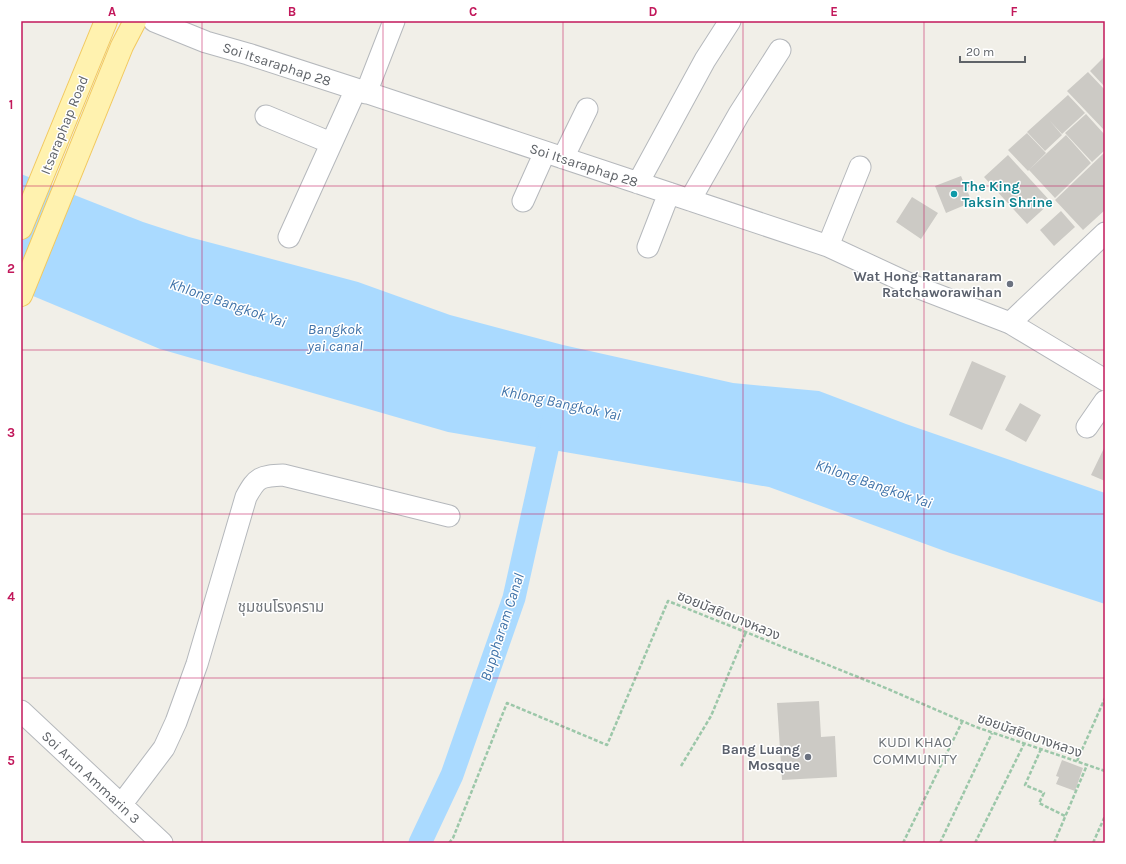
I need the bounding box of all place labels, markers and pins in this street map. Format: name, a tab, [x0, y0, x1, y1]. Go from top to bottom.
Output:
place label: The King Taksin Shrine	[962, 178, 1053, 211]
marker: The King Taksin Shrine	[949, 189, 959, 199]
place label: Wat Hong Rattanaram Ratchaworawihan	[854, 268, 1002, 301]
marker: Wat Hong Rattanaram Ratchaworawihan	[1005, 279, 1015, 289]
place label: Bang Luang Mosque	[722, 741, 800, 774]
marker: Bang Luang Mosque	[803, 752, 813, 762]

